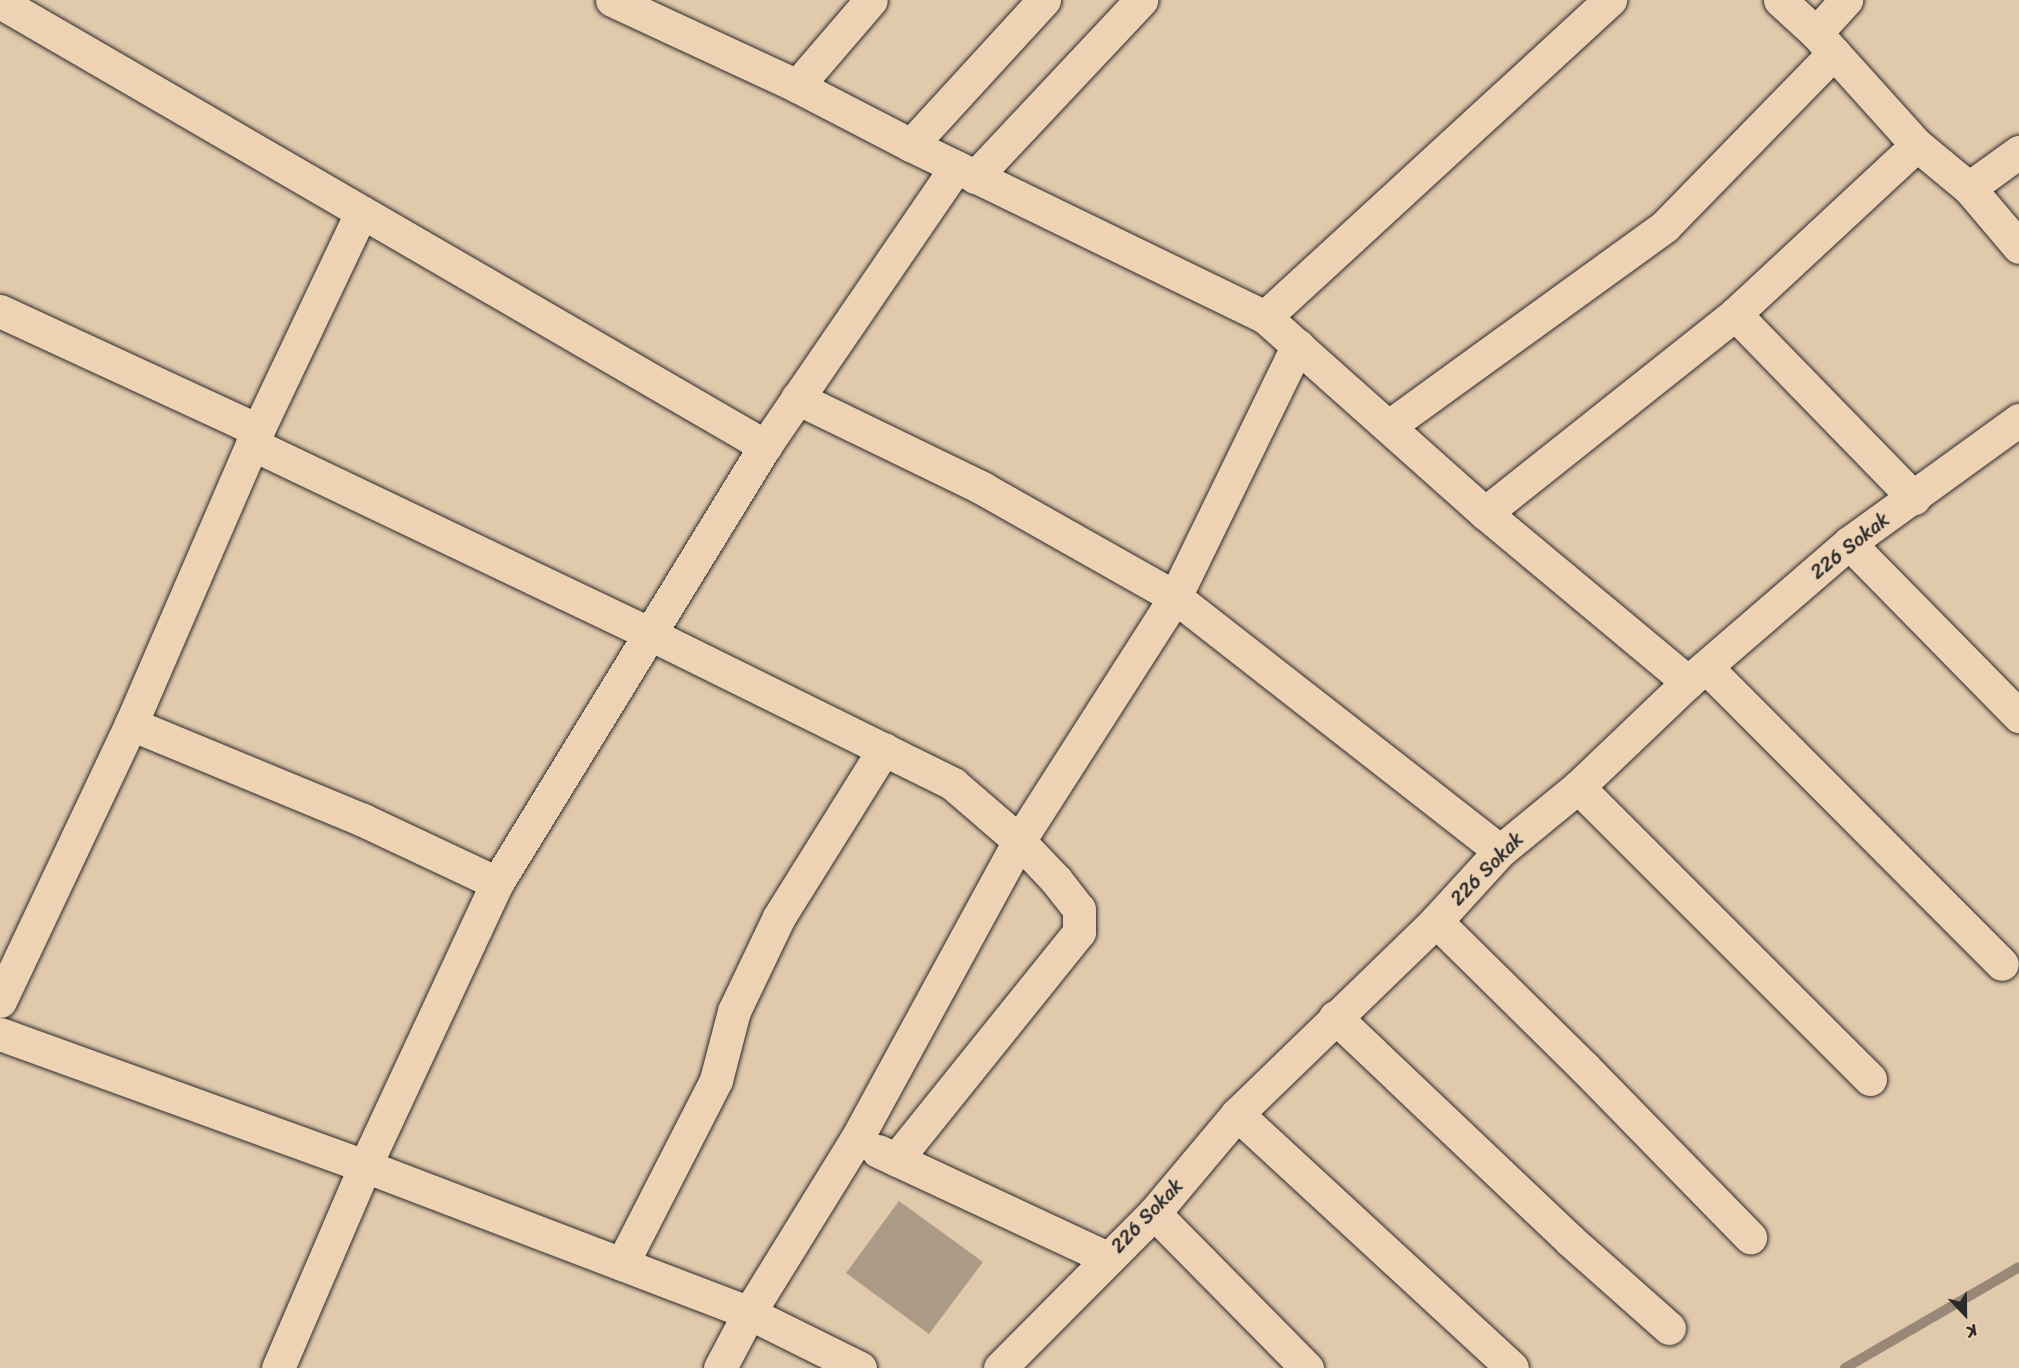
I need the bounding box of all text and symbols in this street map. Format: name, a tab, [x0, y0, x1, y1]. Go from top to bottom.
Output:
street label: 226 Sokak	[1806, 508, 1894, 584]
street label: 226 Sokak	[1445, 827, 1529, 911]
street label: 226 Sokak	[1106, 1174, 1188, 1258]
north arrow	[1935, 1284, 1995, 1344]
text: K	[1962, 1316, 1982, 1346]

